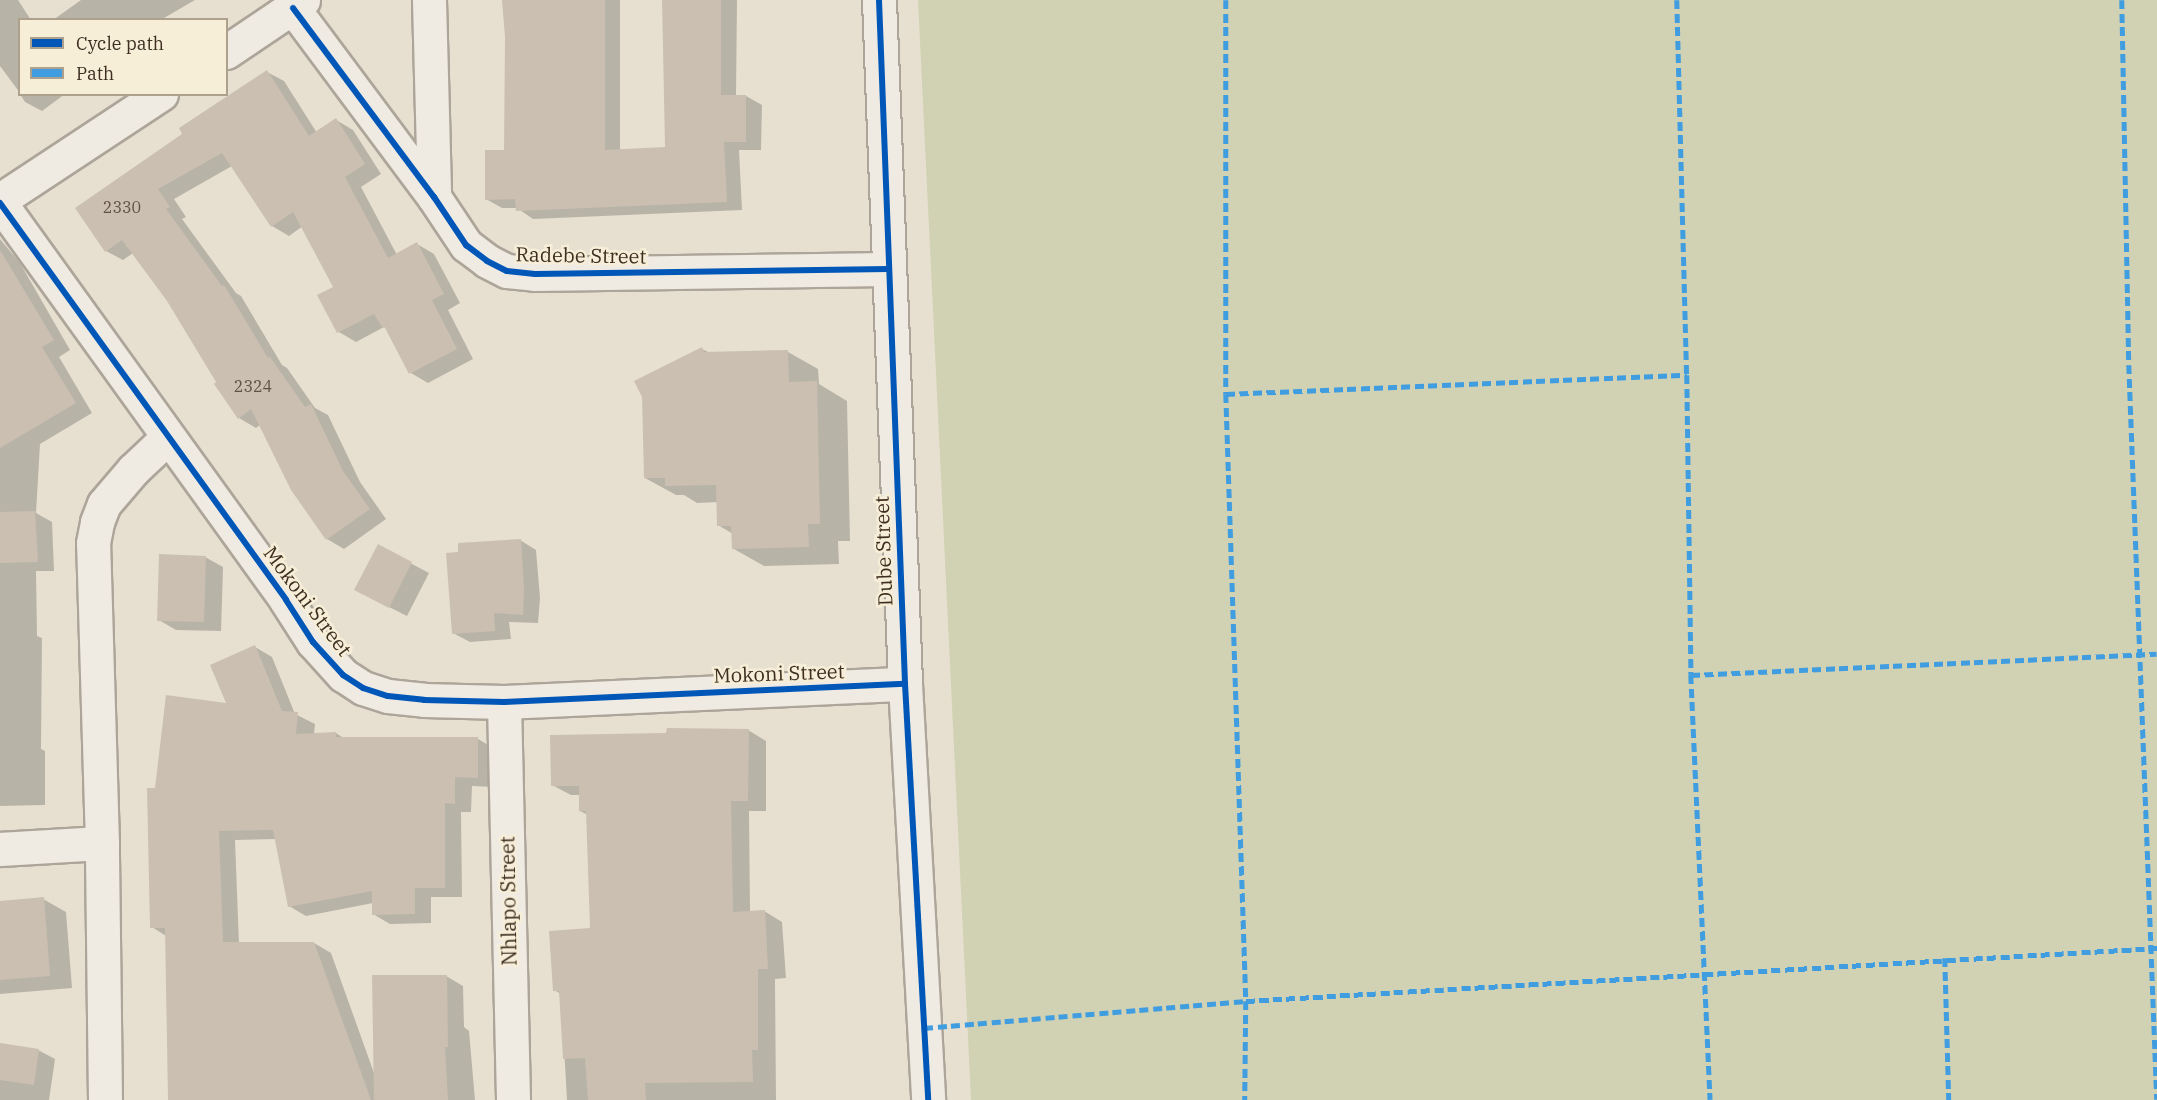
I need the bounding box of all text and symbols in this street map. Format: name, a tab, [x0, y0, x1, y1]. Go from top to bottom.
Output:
legend	[18, 18, 228, 96]
text: Cycle path	[76, 32, 164, 55]
text: Path	[76, 62, 114, 85]
house number: 2330	[103, 197, 141, 217]
street label: Radebe Street	[515, 242, 647, 268]
house number: 2324	[234, 376, 272, 396]
street label: Dube Street	[869, 496, 897, 606]
street label: Mokoni Street	[259, 541, 357, 661]
street label: Mokoni Street	[713, 659, 845, 687]
street label: Nhlapo Street	[495, 836, 521, 966]

